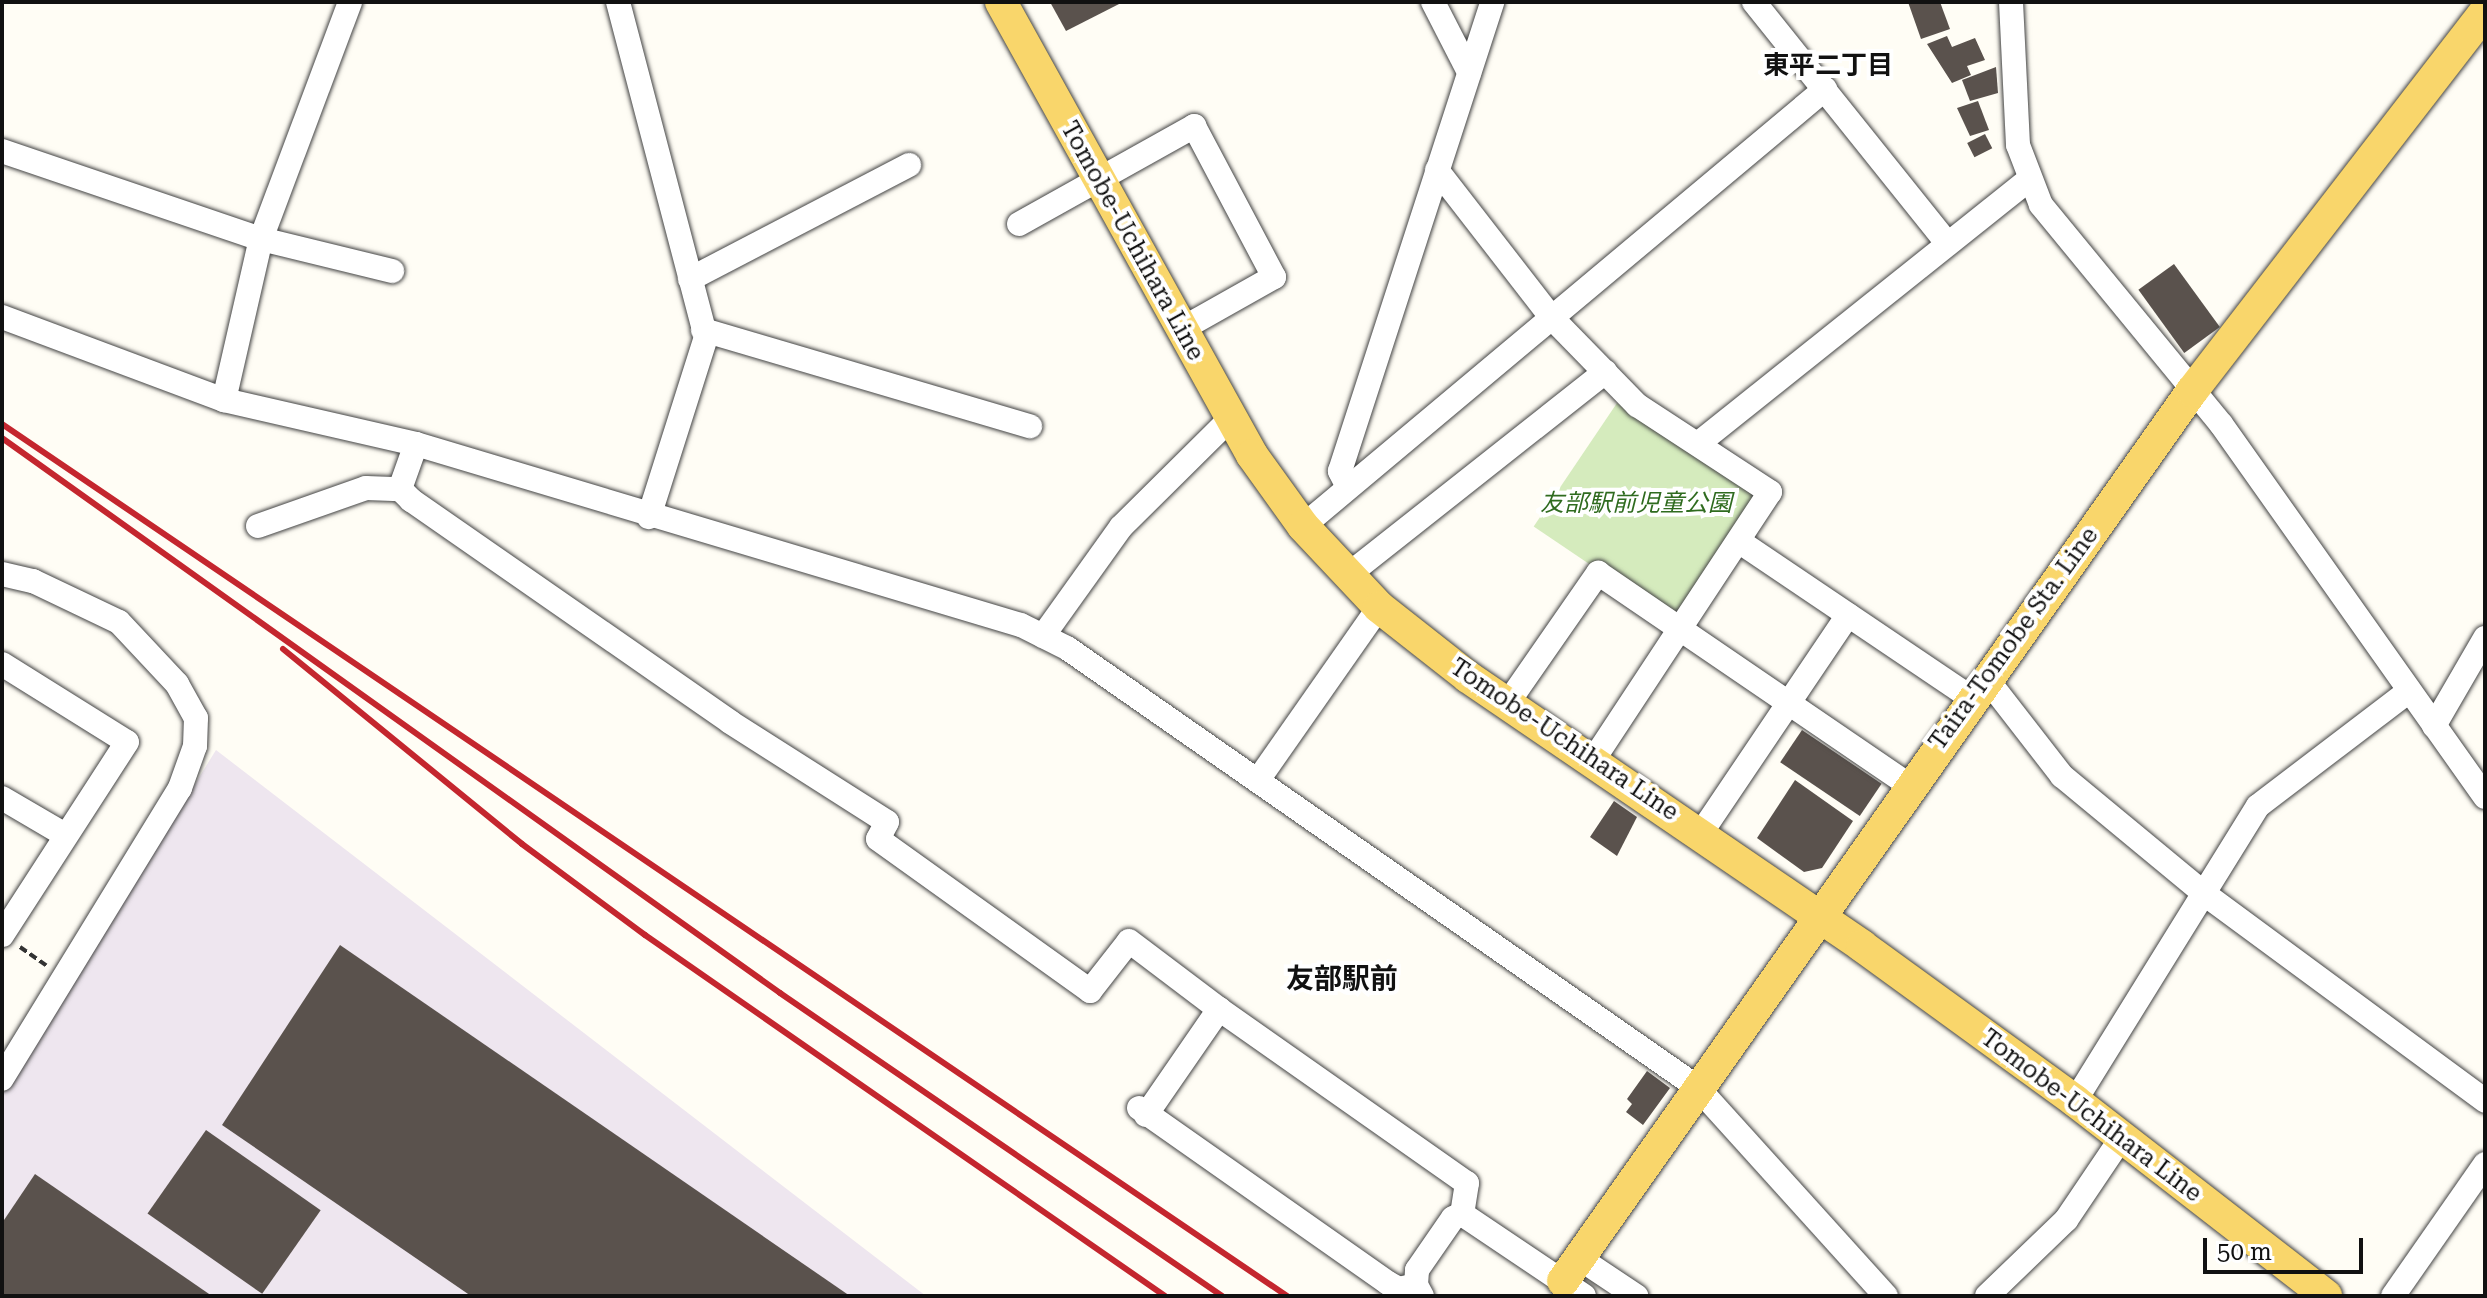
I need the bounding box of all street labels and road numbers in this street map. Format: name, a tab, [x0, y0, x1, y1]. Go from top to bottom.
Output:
street label: Tomobe-Uchihara Line	[1054, 117, 1210, 365]
street label: Taira-Tomobe Sta. Line	[1924, 522, 2104, 756]
street label: Tomobe-Uchihara Line	[1445, 653, 1683, 827]
street label: Tomobe-Uchihara Line	[1975, 1024, 2207, 1208]

